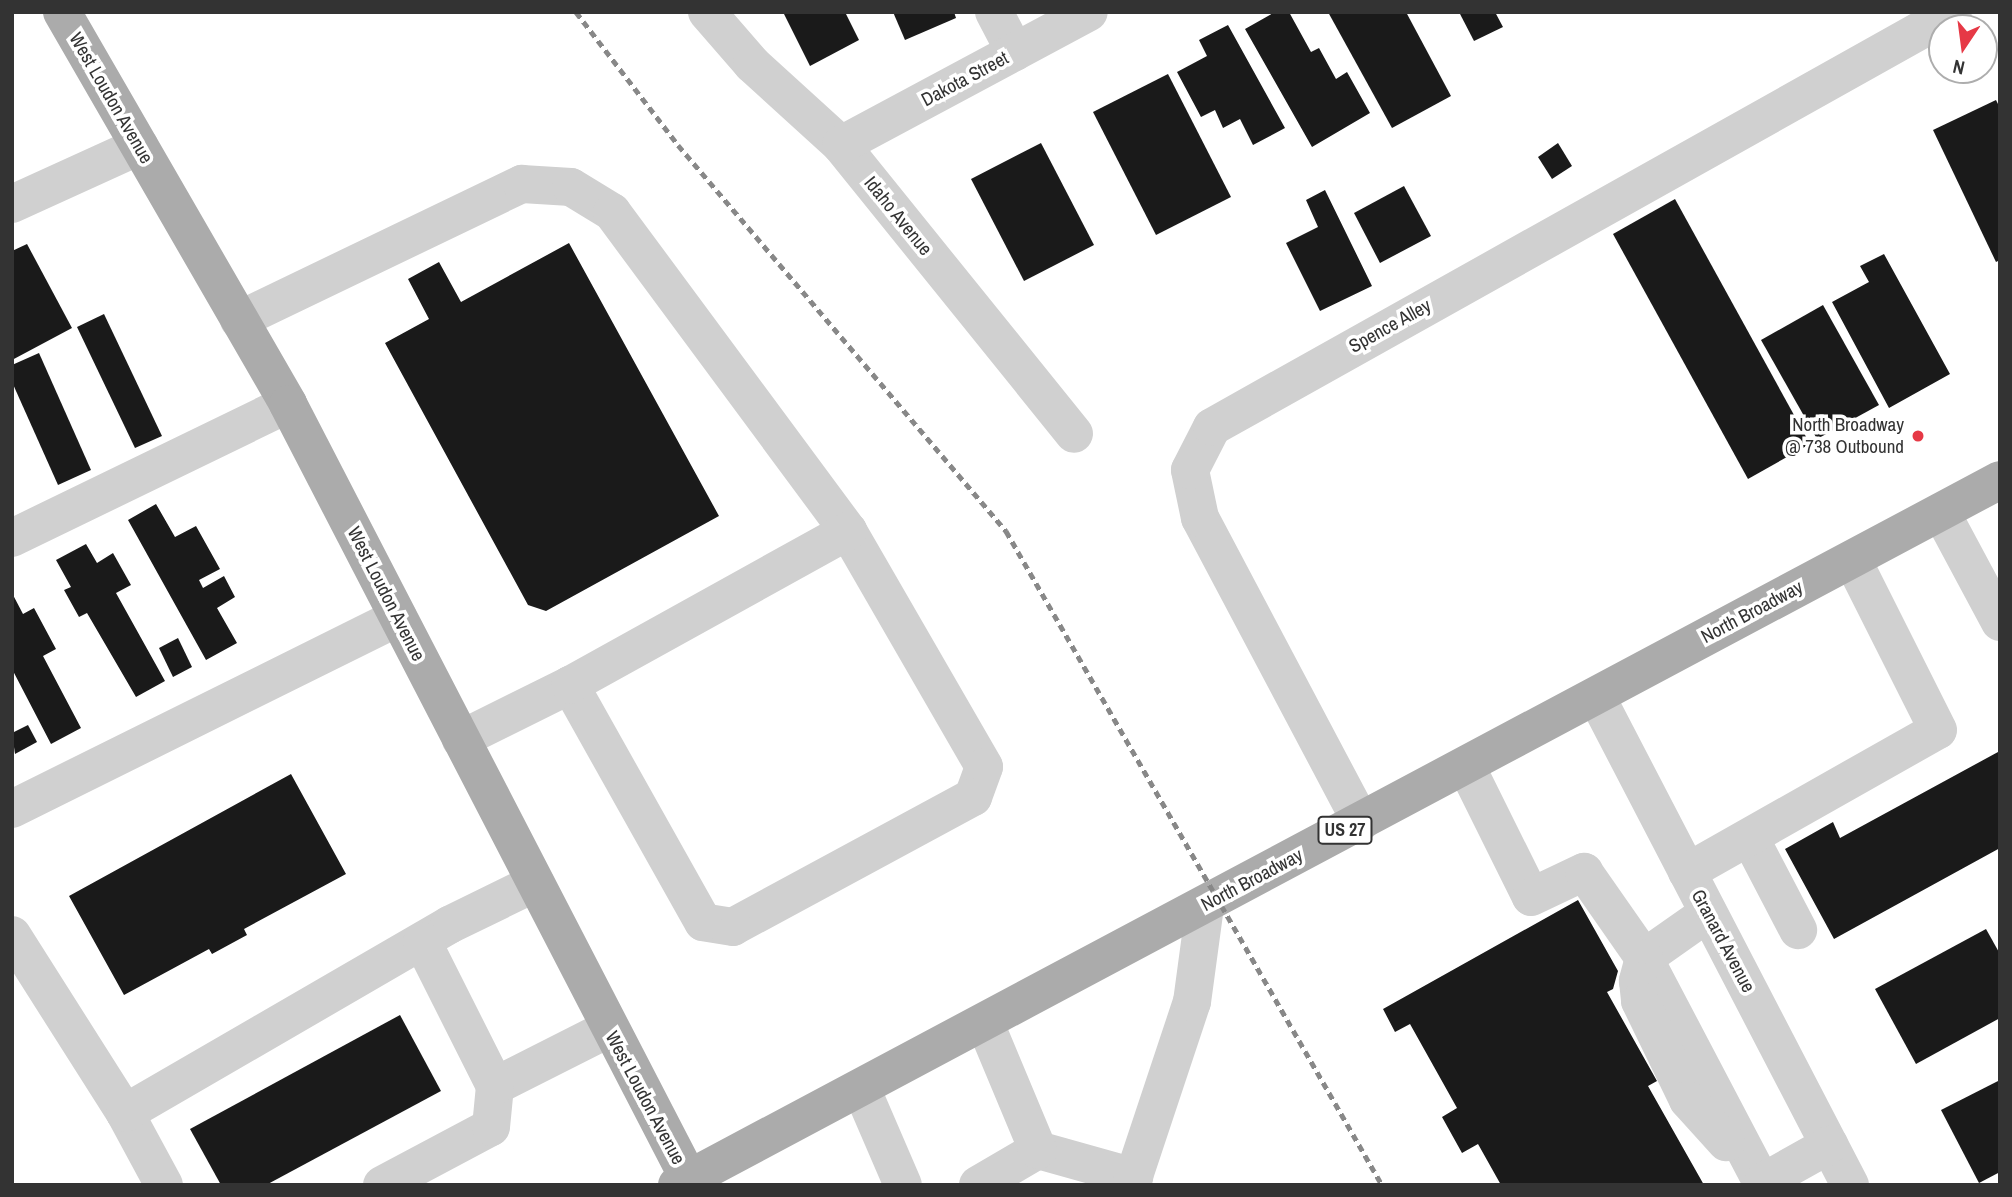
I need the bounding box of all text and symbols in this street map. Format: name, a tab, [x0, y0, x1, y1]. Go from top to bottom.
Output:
north arrow	[1928, 14, 1998, 84]
street label: West Loudon Avenue	[64, 28, 158, 168]
street label: Dakota Street	[918, 47, 1012, 111]
text: N	[1950, 54, 1967, 81]
street label: Idaho Avenue	[859, 172, 937, 260]
street label: Spence Alley	[1345, 294, 1435, 358]
place label: North Broadway @ 738 Outbound	[1785, 414, 1904, 458]
marker: North Broadway @ 738 Outbound	[1910, 428, 1926, 444]
street label: West Loudon Avenue	[342, 523, 430, 665]
street label: North Broadway	[1697, 576, 1807, 648]
road number: US 27	[1317, 816, 1373, 844]
street label: North Broadway	[1197, 844, 1307, 916]
street label: Granard Avenue	[1686, 885, 1760, 997]
street label: West Loudon Avenue	[600, 1027, 690, 1169]

